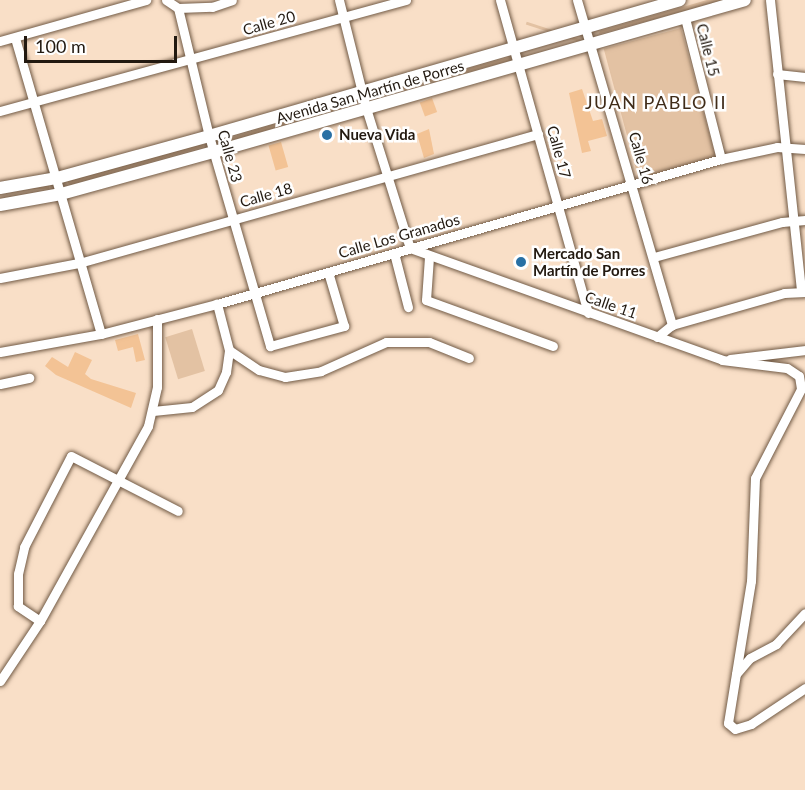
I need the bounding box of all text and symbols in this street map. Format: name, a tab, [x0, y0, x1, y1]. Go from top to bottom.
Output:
street label: Calle 20	[241, 7, 297, 39]
street label: Calle 15	[693, 22, 723, 78]
scale bar	[27, 24, 180, 62]
text: 100 m	[35, 35, 86, 57]
street label: Avenida San Martín de Porres	[274, 57, 466, 127]
district label: JUAN PABLO II	[585, 91, 727, 113]
street label: Calle 17	[543, 124, 575, 180]
place label: Nueva Vida	[339, 126, 416, 144]
street label: Calle 23	[214, 128, 246, 184]
marker: Nueva Vida	[320, 128, 334, 142]
street label: Calle 16	[625, 130, 657, 186]
street label: Calle 18	[238, 179, 294, 211]
street label: Calle Los Granados	[336, 210, 462, 262]
place label: Mercado San Martín de Porres	[533, 244, 645, 279]
marker: Mercado San Martín de Porres	[514, 255, 528, 269]
street label: Calle 11	[583, 288, 639, 322]

